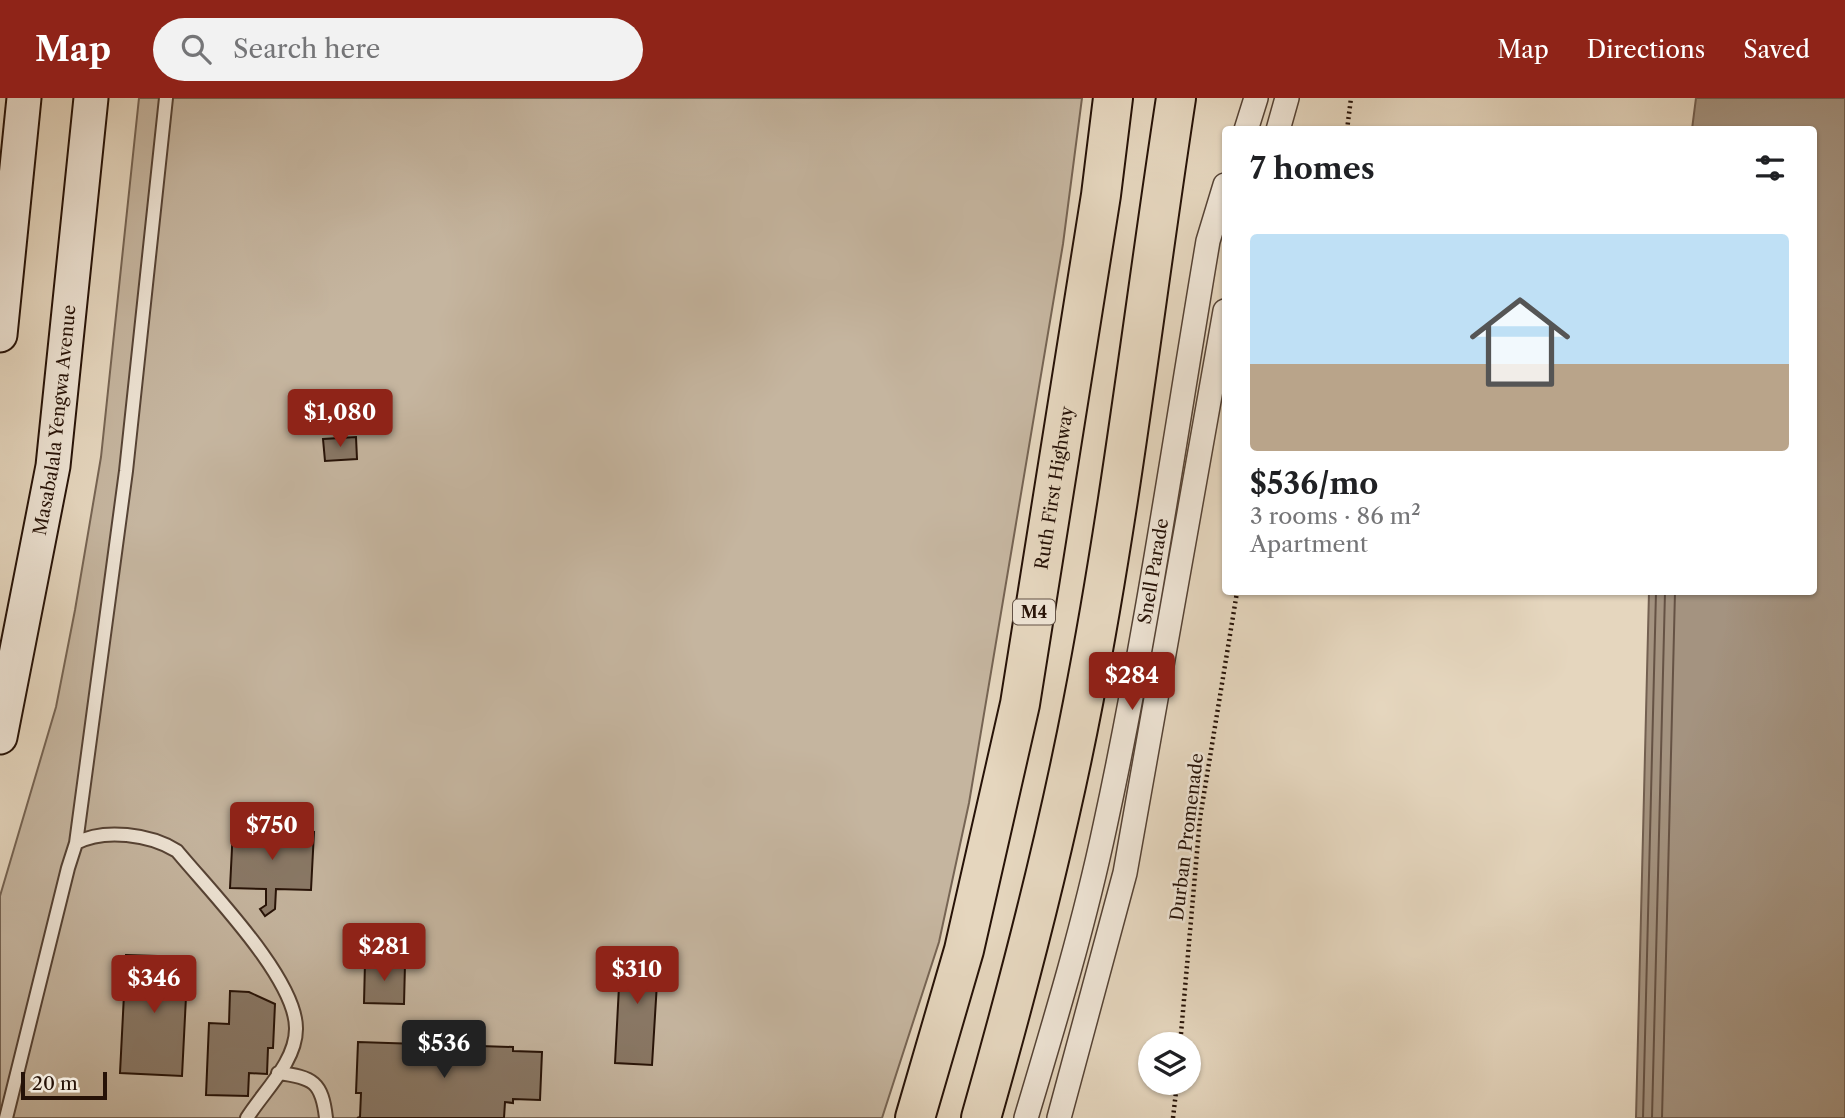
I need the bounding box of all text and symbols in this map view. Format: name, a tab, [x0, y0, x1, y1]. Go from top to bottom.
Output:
search box	[153, 18, 643, 81]
text: Map	[35, 29, 111, 70]
icon: search	[177, 30, 215, 68]
text: Search here	[233, 33, 380, 65]
text: Map	[1497, 35, 1549, 64]
text: Directions	[1587, 35, 1705, 64]
text: Saved	[1743, 35, 1810, 64]
icon: filters	[1751, 149, 1789, 187]
text: 7 homes	[1250, 150, 1375, 187]
icon: home	[1457, 279, 1583, 405]
street label: Masabalala Yengwa Avenue	[29, 304, 81, 537]
pin: $1,080	[283, 390, 397, 449]
text: $1,080	[304, 398, 376, 426]
street label: Ruth First Highway	[1031, 404, 1078, 571]
text: $536/mo	[1250, 465, 1378, 502]
text: 3 rooms · 86 m²	[1250, 502, 1421, 530]
street label: Snell Parade	[1134, 517, 1173, 626]
text: Apartment	[1250, 530, 1368, 558]
road number: M4	[1013, 600, 1055, 624]
pin: $284	[1091, 652, 1173, 712]
text: $284	[1105, 661, 1159, 689]
street label: Durban Promenade	[1166, 752, 1208, 922]
pin: $750	[231, 802, 313, 862]
text: $750	[246, 811, 298, 839]
pin: $281	[343, 924, 425, 983]
text: $281	[359, 932, 409, 960]
pin: $310	[596, 946, 678, 1006]
text: $310	[612, 955, 662, 983]
pin: $346	[113, 956, 195, 1015]
text: $346	[127, 964, 181, 992]
pin: $536	[403, 1020, 485, 1080]
text: $536	[418, 1029, 470, 1057]
map controls	[1138, 1032, 1201, 1095]
button: layers	[1138, 1032, 1201, 1095]
scale bar	[21, 1069, 107, 1101]
text: 20 m	[32, 1072, 78, 1095]

